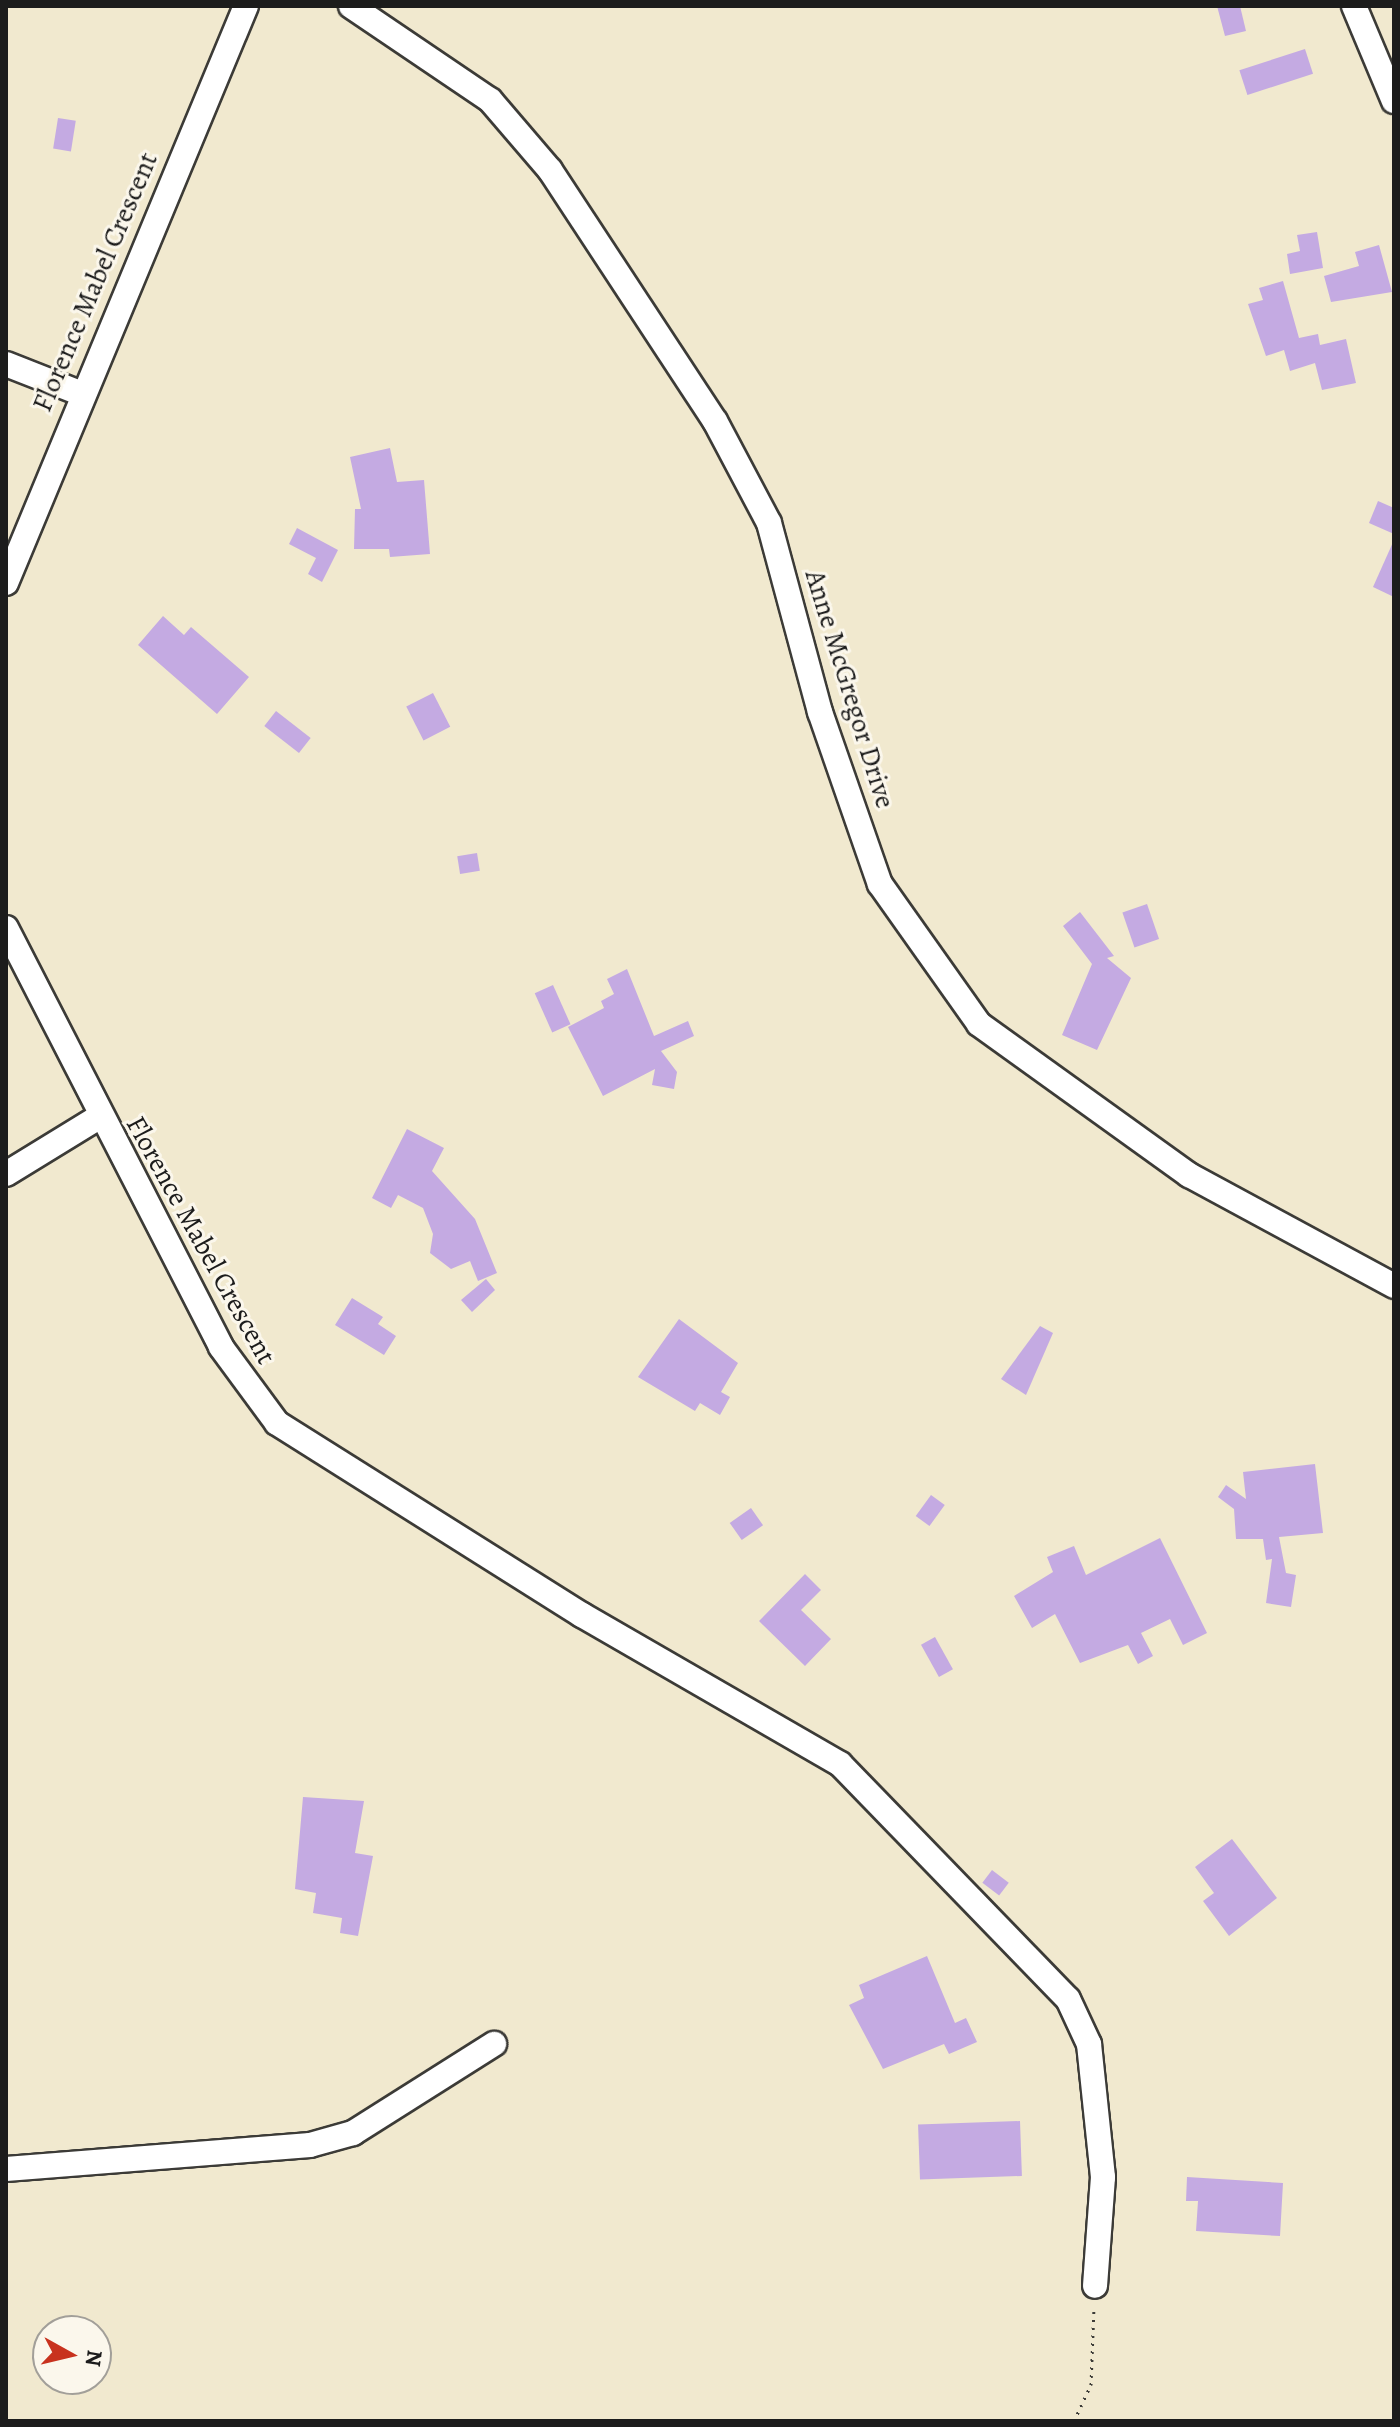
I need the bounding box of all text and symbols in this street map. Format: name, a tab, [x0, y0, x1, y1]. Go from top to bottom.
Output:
street label: Florence Mabel Crescent	[25, 147, 165, 417]
street label: Anne McGregor Drive	[798, 566, 902, 812]
street label: Florence Mabel Crescent	[119, 1110, 283, 1370]
north arrow	[32, 2315, 112, 2395]
text: N	[78, 2348, 110, 2368]

